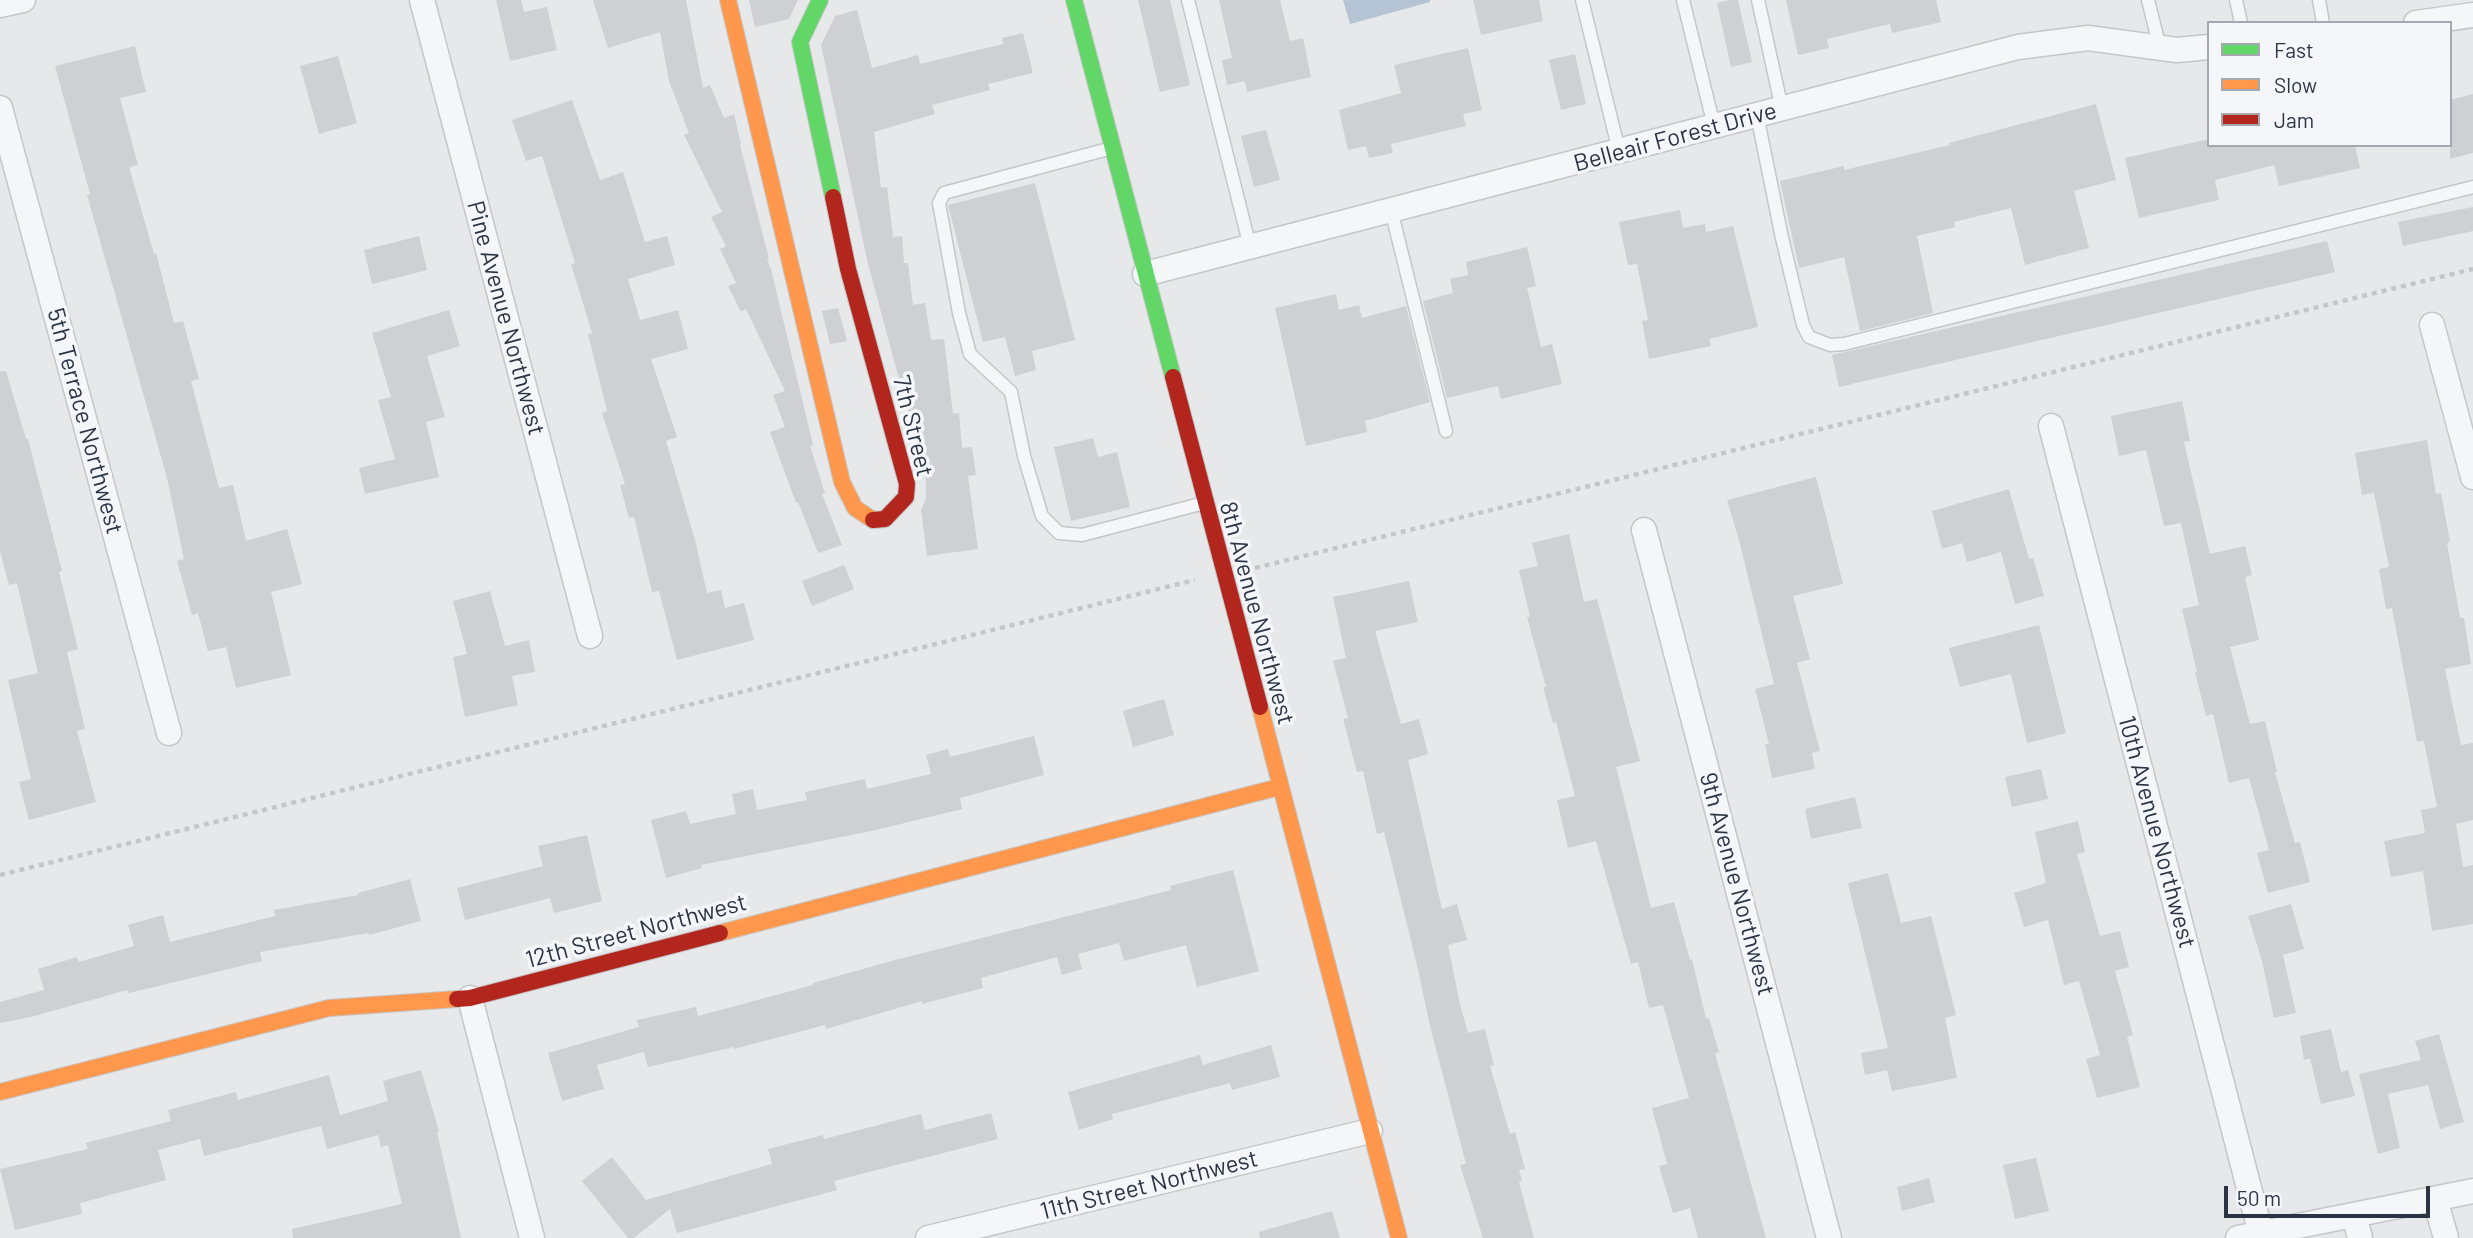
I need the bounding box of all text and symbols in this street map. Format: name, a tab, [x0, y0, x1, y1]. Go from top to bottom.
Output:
legend	[2207, 21, 2452, 147]
text: Fast	[2274, 37, 2314, 62]
text: Slow	[2274, 72, 2317, 97]
street label: Belleair Forest Drive	[1570, 96, 1780, 178]
text: Jam	[2274, 107, 2314, 132]
street label: Pine Avenue Northwest	[461, 198, 551, 438]
street label: 5th Terrace Northwest	[41, 305, 129, 537]
street label: 7th Street	[887, 372, 939, 480]
street label: 8th Avenue Northwest	[1213, 498, 1301, 728]
street label: 10th Avenue Northwest	[2112, 713, 2202, 951]
street label: 9th Avenue Northwest	[1693, 769, 1781, 999]
street label: 12th Street Northwest	[522, 888, 750, 974]
street label: 11th Street Northwest	[1037, 1144, 1261, 1226]
scale bar	[2228, 1172, 2434, 1216]
text: 50 m	[2237, 1185, 2281, 1210]

